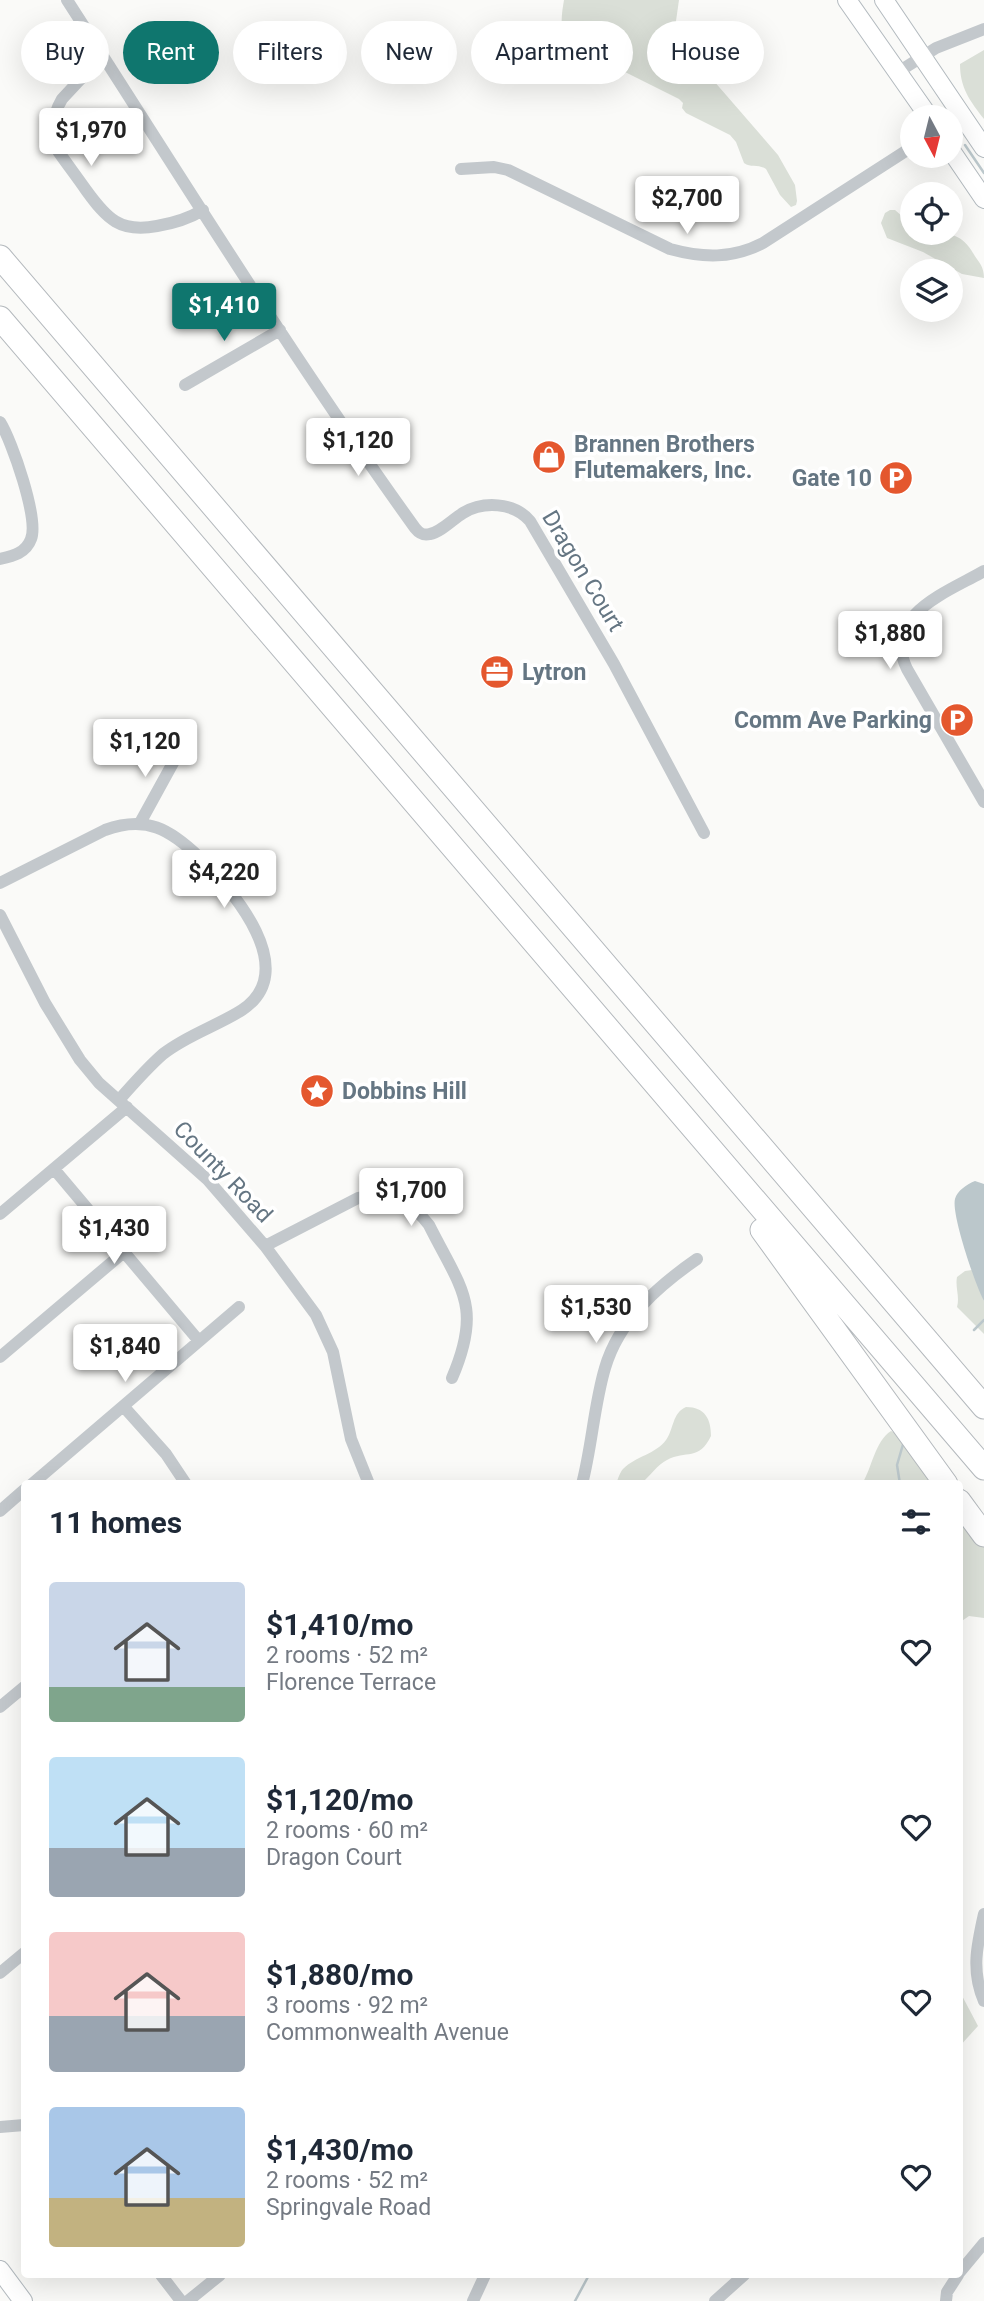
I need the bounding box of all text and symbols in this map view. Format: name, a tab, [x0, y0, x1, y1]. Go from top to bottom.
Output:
chip: Buy	[21, 21, 109, 84]
chip: Rent	[123, 21, 219, 84]
chip: Filters	[233, 21, 347, 84]
chip: New	[361, 21, 457, 84]
chip: Apartment	[471, 21, 633, 84]
chip: House	[647, 21, 764, 84]
north arrow	[900, 105, 962, 168]
map controls	[900, 105, 963, 322]
pin: $1,970	[34, 108, 148, 168]
text: $1,970	[55, 117, 127, 144]
pin: $2,700	[630, 176, 744, 236]
button: locate	[900, 182, 963, 245]
text: $2,700	[651, 185, 723, 212]
button: layers	[900, 259, 963, 322]
pin: $1,410	[167, 284, 281, 343]
text: $1,410	[188, 292, 260, 319]
pin: $1,120	[301, 419, 415, 478]
text: $1,120	[322, 427, 394, 454]
place label: Brannen Brothers Flutemakers, Inc.	[574, 431, 755, 484]
shop icon: Brannen Brothers Flutemakers, Inc.	[530, 438, 568, 476]
parking icon: Gate 10	[877, 459, 915, 497]
place label: Gate 10	[792, 465, 872, 492]
street label: Dragon Court	[536, 506, 630, 636]
pin: $1,880	[833, 612, 947, 671]
text: $1,880	[854, 620, 926, 647]
office icon: Lytron	[478, 653, 516, 691]
place label: Lytron	[522, 659, 586, 686]
parking icon: Comm Ave Parking	[938, 701, 976, 739]
place label: Comm Ave Parking	[734, 707, 932, 734]
pin: $1,120	[88, 720, 202, 779]
text: $1,120	[109, 728, 181, 755]
pin: $4,220	[167, 850, 281, 910]
text: $4,220	[188, 859, 260, 886]
place icon: Dobbins Hill	[298, 1072, 336, 1110]
place label: Dobbins Hill	[342, 1078, 467, 1105]
street label: County Road	[168, 1116, 278, 1228]
pin: $1,700	[354, 1168, 468, 1228]
text: $1,700	[375, 1177, 447, 1204]
pin: $1,430	[57, 1206, 171, 1266]
text: $1,430	[78, 1215, 150, 1242]
pin: $1,530	[539, 1286, 653, 1345]
text: $1,530	[560, 1294, 632, 1321]
pin: $1,840	[68, 1324, 182, 1384]
text: $1,840	[89, 1333, 161, 1360]
icon: filters	[897, 1503, 935, 1541]
text: 11 homes	[49, 1505, 182, 1540]
text: $1,410/mo	[266, 1607, 414, 1642]
icon: home	[105, 1610, 189, 1694]
icon: heart	[897, 1633, 935, 1671]
text: 2 rooms · 52 m²	[266, 1642, 428, 1669]
text: Florence Terrace	[266, 1669, 436, 1696]
text: $1,120/mo	[266, 1782, 414, 1817]
icon: home	[105, 1785, 189, 1869]
icon: heart	[897, 1808, 935, 1846]
text: 2 rooms · 60 m²	[266, 1817, 428, 1844]
text: Dragon Court	[266, 1844, 402, 1871]
text: $1,880/mo	[266, 1957, 414, 1992]
icon: home	[105, 1960, 189, 2044]
icon: heart	[897, 1983, 935, 2021]
text: 3 rooms · 92 m²	[266, 1992, 428, 2019]
text: Commonwealth Avenue	[266, 2019, 509, 2046]
text: $1,430/mo	[266, 2132, 414, 2167]
icon: home	[105, 2135, 189, 2219]
icon: heart	[897, 2158, 935, 2196]
text: 2 rooms · 52 m²	[266, 2167, 428, 2194]
text: Springvale Road	[266, 2194, 431, 2221]

